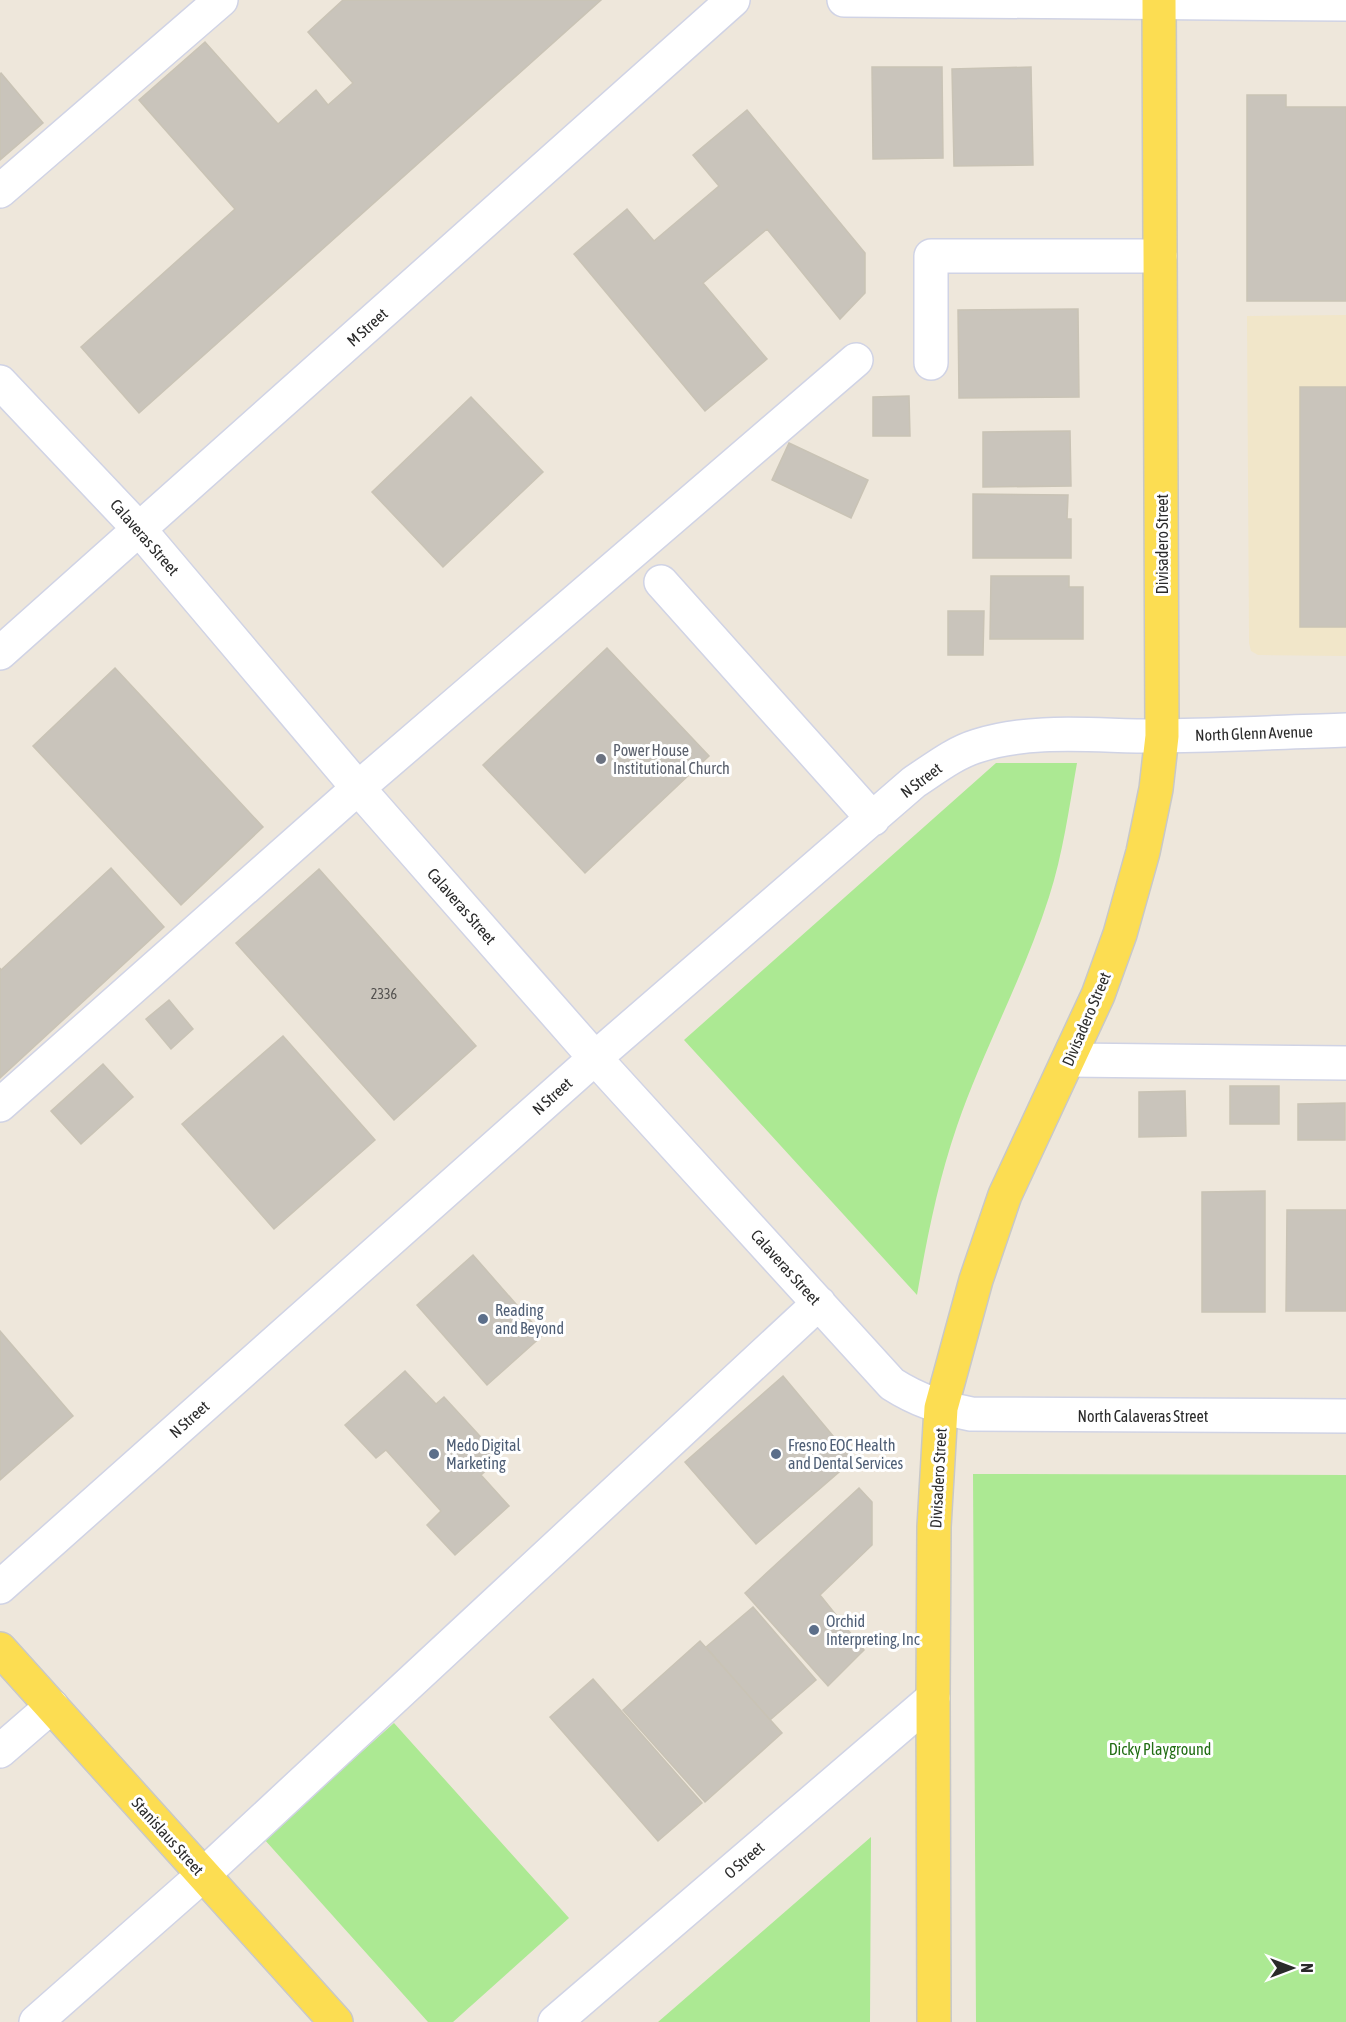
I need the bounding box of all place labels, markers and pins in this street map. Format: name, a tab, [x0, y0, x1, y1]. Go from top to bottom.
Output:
place label: Power House Institutional Church	[613, 741, 730, 777]
marker: Power House Institutional Church	[594, 752, 608, 766]
place label: Reading and Beyond	[495, 1301, 564, 1338]
marker: Reading and Beyond	[476, 1312, 490, 1326]
place label: Medo Digital Marketing	[446, 1436, 521, 1473]
place label: Fresno EOC Health and Dental Services	[788, 1436, 904, 1472]
marker: Medo Digital Marketing	[427, 1447, 441, 1461]
marker: Fresno EOC Health and Dental Services	[769, 1447, 783, 1461]
place label: Orchid Interpreting, Inc	[826, 1612, 920, 1649]
marker: Orchid Interpreting, Inc	[807, 1623, 821, 1637]

